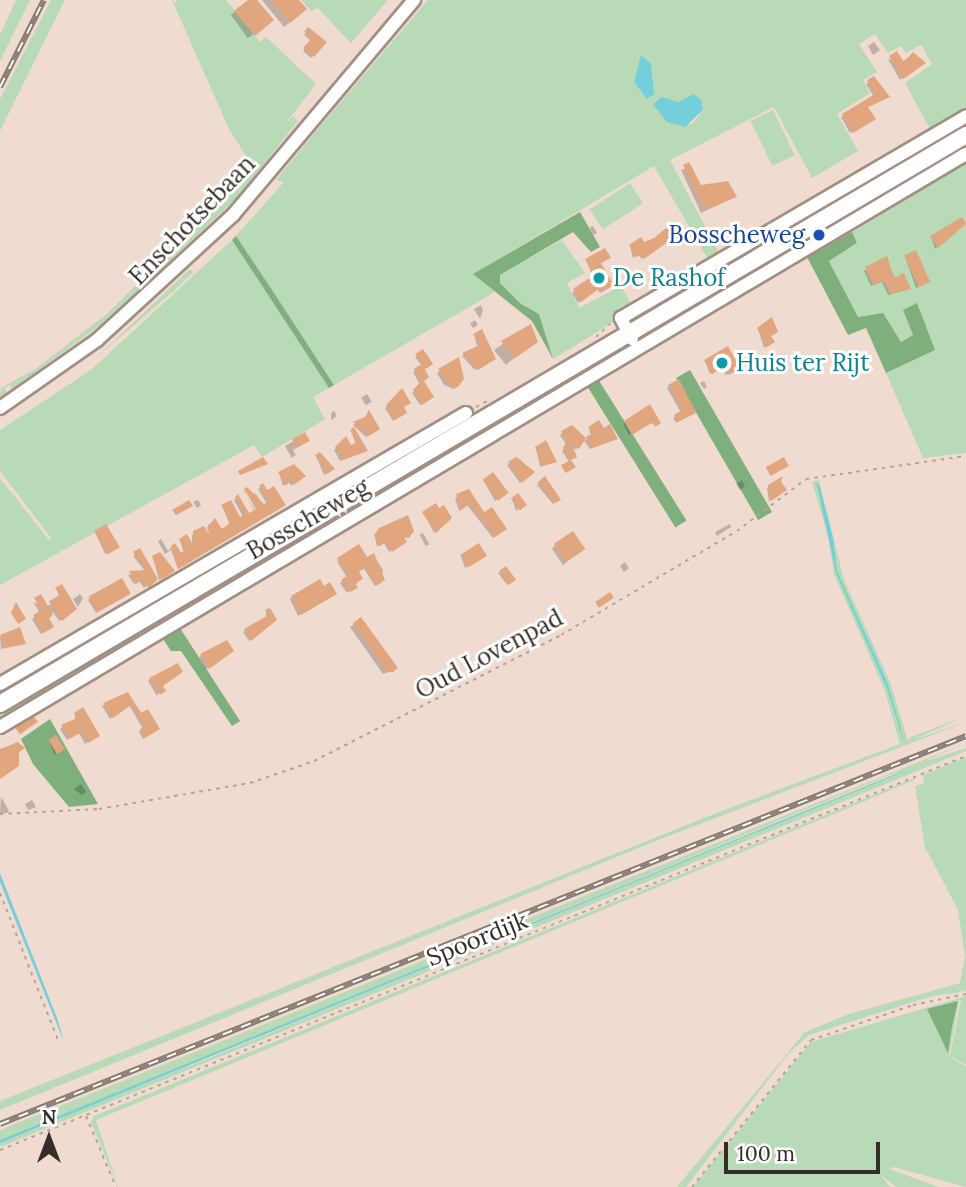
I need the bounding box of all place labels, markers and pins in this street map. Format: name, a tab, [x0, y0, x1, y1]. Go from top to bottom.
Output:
place label: Bosscheweg	[669, 221, 805, 249]
marker: Bosscheweg	[811, 227, 827, 243]
place label: De Rashof	[613, 264, 725, 292]
marker: De Rashof	[591, 270, 607, 286]
place label: Huis ter Rijt	[736, 349, 870, 377]
marker: Huis ter Rijt	[714, 355, 730, 371]

